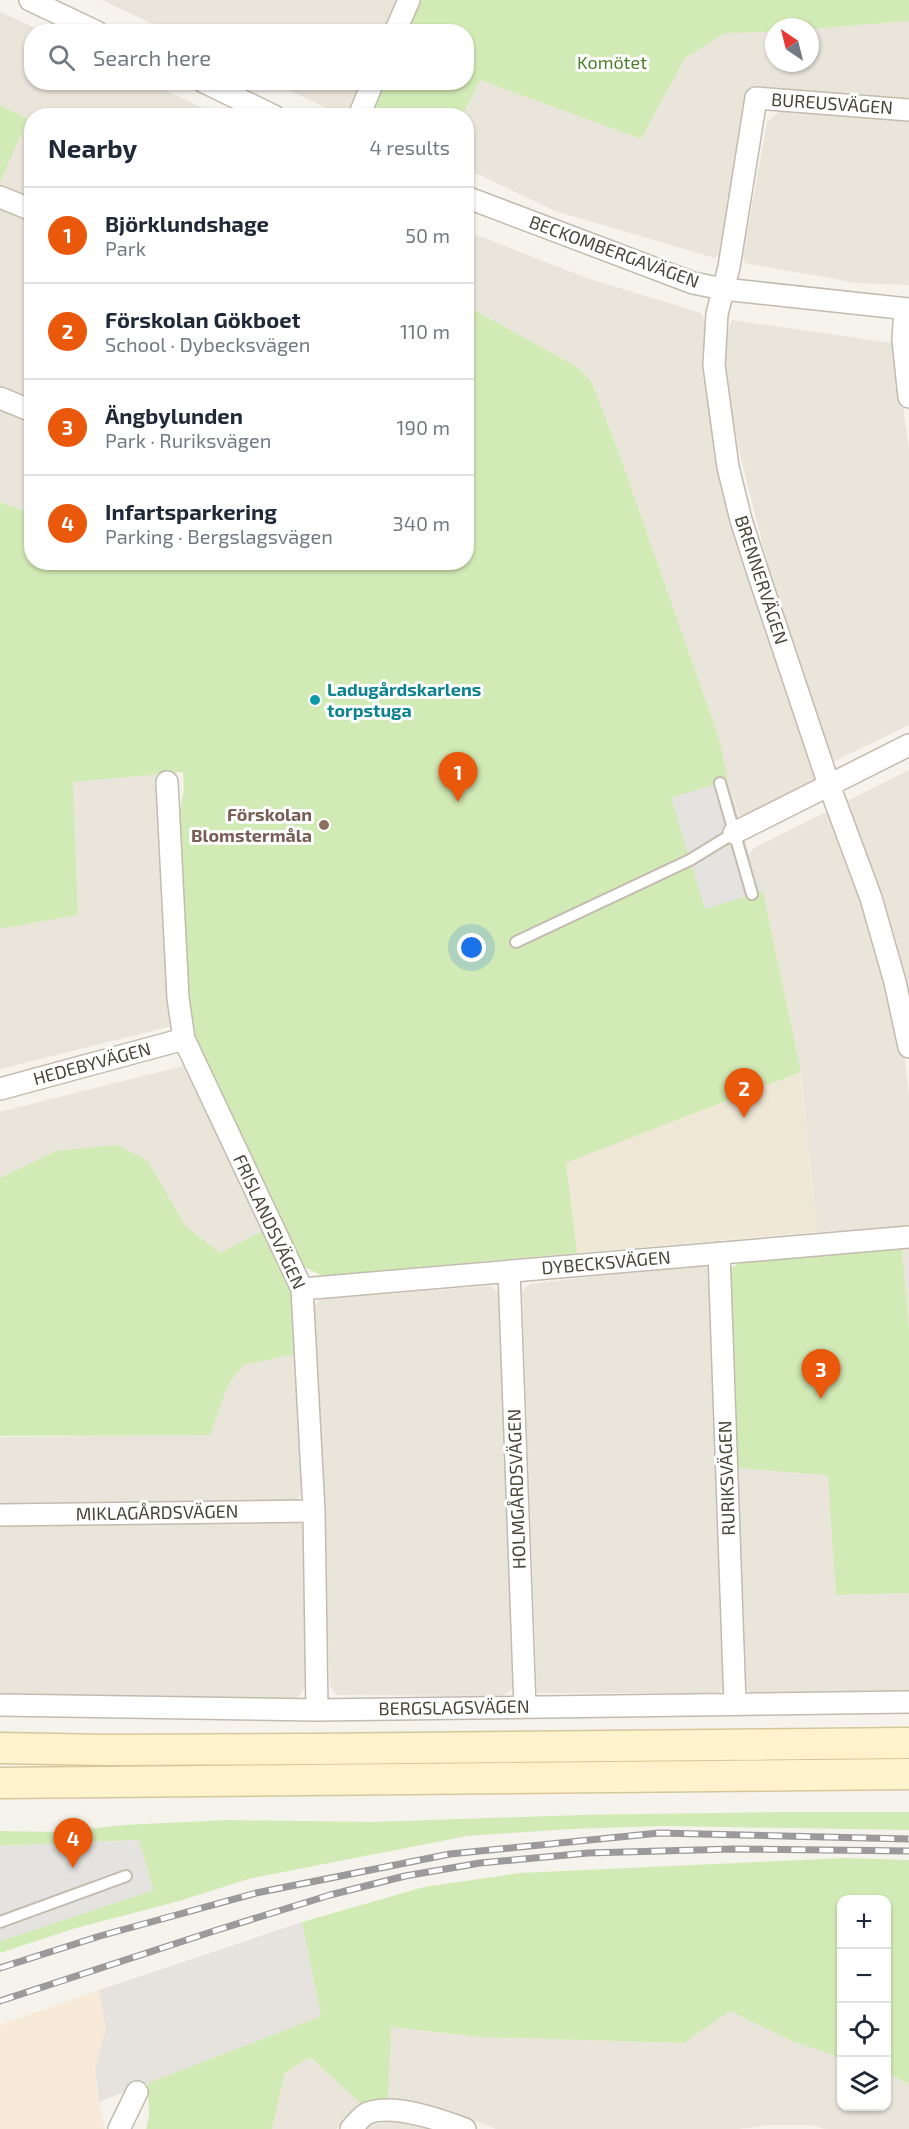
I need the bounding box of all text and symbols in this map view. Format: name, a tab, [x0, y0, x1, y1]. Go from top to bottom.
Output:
north arrow	[765, 18, 819, 72]
search box	[24, 24, 474, 90]
icon: search	[45, 41, 78, 74]
text: Search here	[93, 44, 211, 70]
park label: Komötet	[577, 51, 647, 73]
street label: BUREUSVÄGEN	[770, 88, 894, 118]
text: Nearby	[48, 132, 137, 163]
text: 4 results	[370, 135, 450, 159]
text: Björklundshage	[105, 210, 269, 236]
street label: BECKOMBERGAVÄGEN	[526, 210, 702, 292]
text: 1	[63, 223, 72, 247]
text: 50 m	[405, 223, 450, 247]
text: Park	[105, 236, 146, 260]
text: Förskolan Gökboet	[105, 306, 301, 332]
text: 2	[62, 319, 73, 343]
text: 110 m	[400, 319, 450, 343]
text: School · Dybecksvägen	[105, 332, 310, 356]
text: Ängbylunden	[105, 402, 243, 428]
text: 3	[62, 415, 73, 439]
text: 190 m	[397, 415, 450, 439]
text: Park · Ruriksvägen	[105, 428, 271, 452]
text: Infartsparkering	[105, 498, 277, 524]
text: 4	[61, 511, 74, 535]
text: 340 m	[393, 511, 450, 535]
street label: BRENNERVÄGEN	[731, 512, 793, 647]
text: Parking · Bergslagsvägen	[105, 524, 333, 548]
place label: Ladugårdskarlens torpstuga	[327, 678, 481, 721]
marker: Ladugårdskarlens torpstuga	[308, 693, 322, 707]
pin: 1	[438, 752, 478, 802]
place label: Förskolan Blomstermåla	[191, 803, 312, 846]
marker: Förskolan Blomstermåla	[317, 818, 331, 832]
your location	[457, 933, 486, 962]
street label: HEDEBYVÄGEN	[31, 1037, 153, 1089]
pin: 2	[724, 1068, 764, 1118]
street label: FRISLANDSVÄGEN	[229, 1151, 311, 1293]
street label: DYBECKSVÄGEN	[540, 1245, 671, 1279]
pin: 3	[802, 1350, 840, 1399]
street label: HOLMGÅRDSVÄGEN	[502, 1409, 530, 1570]
street label: RURIKSVÄGEN	[713, 1420, 739, 1536]
street label: MIKLAGÅRDSVÄGEN	[75, 1500, 239, 1524]
street label: BERGSLAGSVÄGEN	[378, 1695, 530, 1719]
pin: 4	[54, 1818, 92, 1868]
map controls	[837, 1895, 891, 2111]
button: +	[837, 1895, 891, 1949]
button: −	[837, 1949, 891, 2003]
button: locate	[837, 2003, 891, 2057]
button: layers	[837, 2057, 891, 2111]

